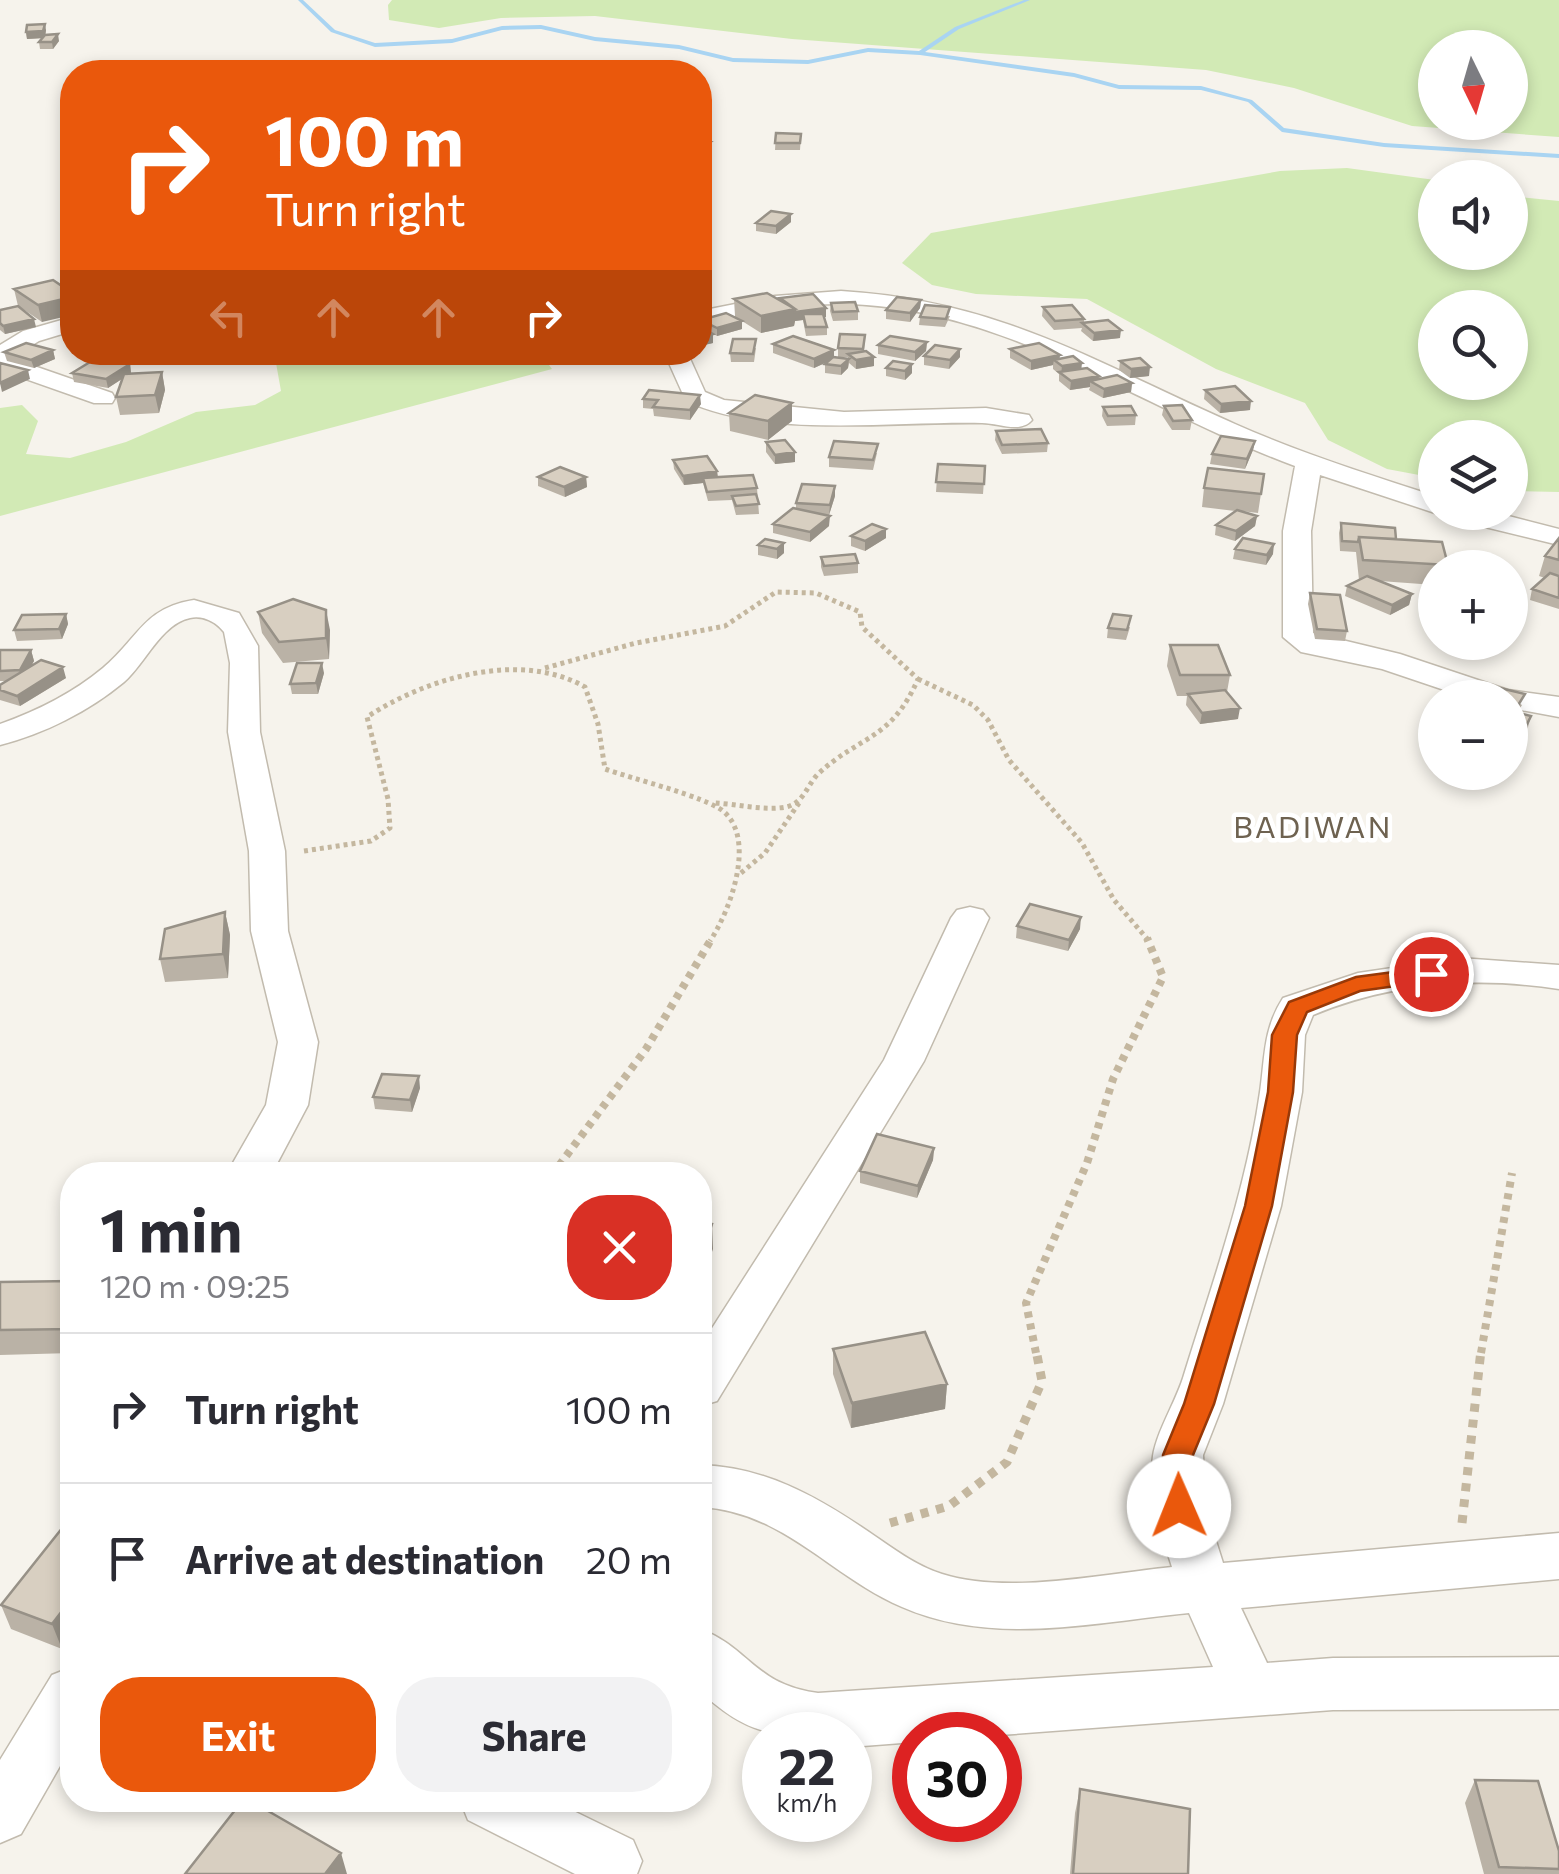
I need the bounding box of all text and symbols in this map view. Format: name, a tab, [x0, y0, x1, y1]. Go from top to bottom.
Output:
north arrow	[1418, 30, 1528, 140]
map controls	[1418, 30, 1528, 790]
text: 100 m	[265, 95, 464, 180]
icon: right	[100, 100, 230, 230]
button: sound	[1418, 160, 1528, 270]
text: Turn right	[265, 180, 466, 235]
icon: left	[201, 290, 256, 345]
icon: ahead	[306, 290, 361, 345]
icon: ahead	[411, 290, 466, 345]
icon: right	[516, 290, 571, 345]
button: search	[1418, 290, 1528, 400]
button: layers	[1418, 420, 1528, 530]
button: +	[1418, 550, 1528, 660]
button: −	[1418, 680, 1528, 790]
district label: BADIWAN	[1233, 807, 1393, 844]
pin	[1389, 932, 1474, 1017]
icon: arrive	[1404, 947, 1459, 1002]
text: 1 min	[100, 1191, 242, 1264]
button: close	[567, 1195, 672, 1300]
text: 120 m · 09:25	[100, 1265, 290, 1305]
icon: right	[100, 1381, 155, 1436]
text: Turn right	[185, 1385, 359, 1432]
text: 100 m	[566, 1385, 672, 1432]
position arrow	[1127, 1454, 1231, 1558]
icon: arrive	[100, 1531, 155, 1586]
text: Arrive at destination	[185, 1535, 544, 1582]
text: 20 m	[586, 1535, 672, 1582]
button: Exit	[100, 1677, 376, 1792]
button: Share	[396, 1677, 672, 1792]
speed limit sign: 30	[892, 1712, 1022, 1842]
text: 22	[779, 1734, 835, 1795]
text: km/h	[777, 1787, 837, 1817]

